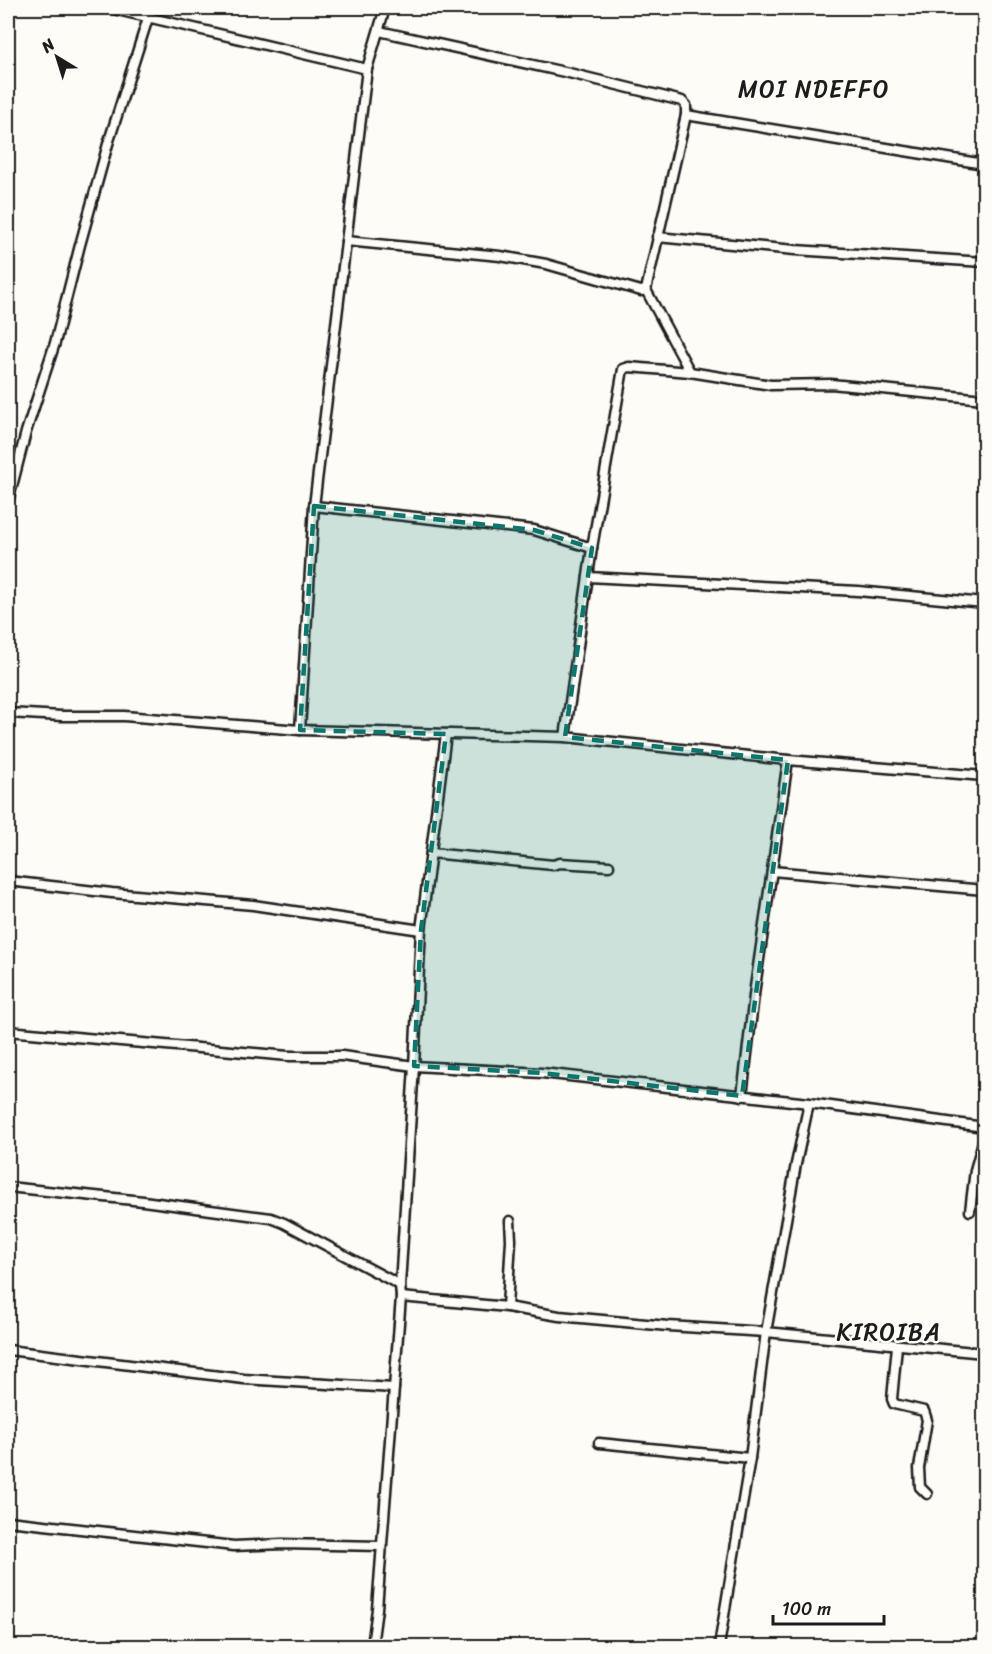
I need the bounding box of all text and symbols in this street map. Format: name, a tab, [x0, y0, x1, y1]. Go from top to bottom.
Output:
north arrow	[27, 27, 87, 87]
text: N	[34, 30, 62, 61]
district label: MOI NDEFFO	[738, 68, 890, 110]
district label: KIROIBA	[836, 1311, 942, 1353]
scale bar	[773, 1588, 884, 1626]
text: 100 m	[782, 1593, 831, 1625]

